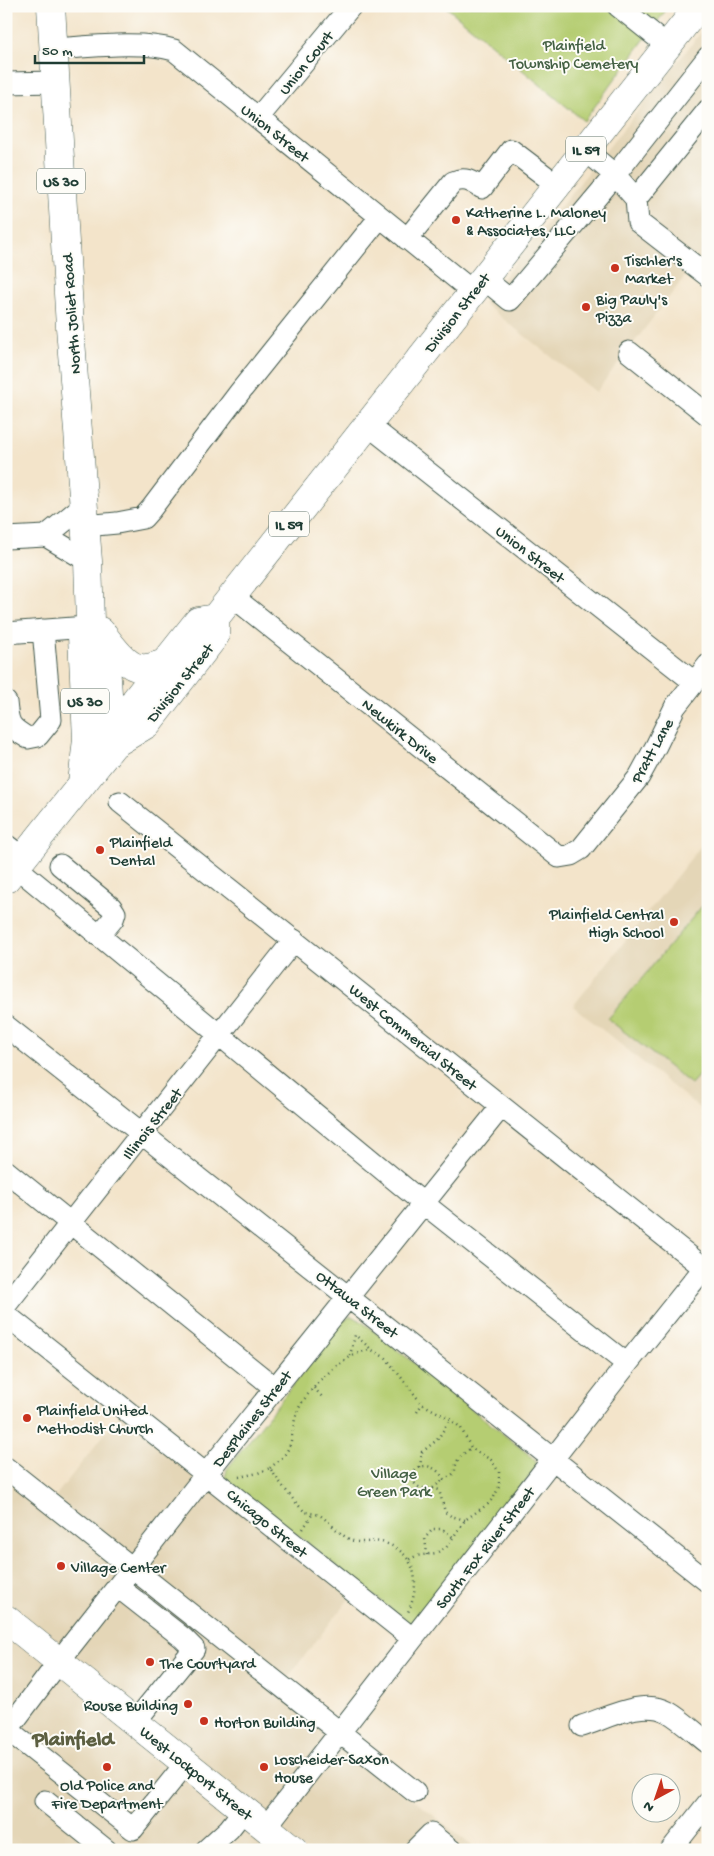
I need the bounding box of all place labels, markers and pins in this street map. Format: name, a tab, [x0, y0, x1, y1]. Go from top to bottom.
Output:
place label: Katherine L. Maloney & Associates, LLC	[466, 205, 606, 242]
marker: Katherine L. Maloney & Associates, LLC	[450, 214, 462, 226]
place label: Tischler's Market	[624, 253, 683, 290]
marker: Tischler's Market	[609, 262, 621, 274]
place label: Big Pauly's Pizza	[595, 292, 668, 329]
marker: Big Pauly's Pizza	[580, 301, 592, 313]
place label: Plainfield Dental	[109, 835, 173, 872]
marker: Plainfield Dental	[94, 844, 106, 856]
place label: Plainfield Central High School	[548, 907, 664, 944]
marker: Plainfield Central High School	[668, 916, 680, 928]
place label: Plainfield United Methodist Church	[36, 1403, 154, 1440]
marker: Plainfield United Methodist Church	[21, 1412, 33, 1424]
marker: Village Center	[55, 1560, 67, 1572]
place label: Village Center	[70, 1560, 167, 1579]
marker: The Courtyard	[144, 1656, 156, 1668]
place label: The Courtyard	[159, 1656, 257, 1675]
place label: Rouse Building	[84, 1698, 178, 1717]
marker: Rouse Building	[182, 1698, 194, 1710]
marker: Horton Building	[198, 1715, 210, 1727]
place label: Horton Building	[214, 1715, 316, 1734]
place label: Loscheider-Saxon House	[274, 1752, 389, 1789]
marker: Old Police and Fire Department	[101, 1761, 113, 1773]
marker: Loscheider-Saxon House	[258, 1761, 270, 1773]
place label: Old Police and Fire Department	[51, 1778, 164, 1815]

